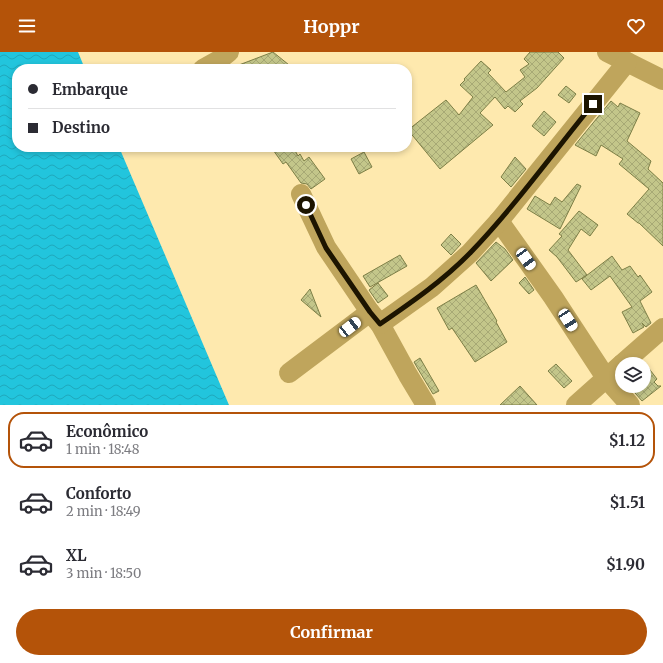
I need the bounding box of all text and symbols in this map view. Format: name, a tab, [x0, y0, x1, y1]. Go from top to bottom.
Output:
icon: menu	[16, 15, 38, 37]
text: Hoppr	[303, 15, 360, 38]
icon: heart	[625, 15, 647, 37]
text: Embarque	[52, 80, 128, 99]
route end	[584, 95, 602, 113]
text: Destino	[52, 118, 110, 137]
route start	[297, 196, 315, 214]
car	[514, 246, 538, 272]
car	[556, 307, 580, 333]
car	[337, 315, 363, 339]
map controls	[615, 357, 651, 393]
button: layers	[615, 357, 651, 393]
icon: car	[18, 422, 54, 458]
text: Econômico	[66, 422, 148, 441]
text: $1.12	[609, 431, 645, 450]
text: 1 min · 18:48	[66, 441, 139, 458]
icon: car	[18, 484, 54, 520]
text: Conforto	[66, 484, 131, 503]
text: $1.51	[609, 493, 645, 512]
text: 2 min · 18:49	[66, 503, 141, 520]
icon: car	[18, 546, 54, 582]
text: XL	[66, 546, 87, 565]
text: $1.90	[606, 555, 645, 574]
text: 3 min · 18:50	[66, 565, 141, 582]
button: Confirmar	[16, 609, 647, 655]

